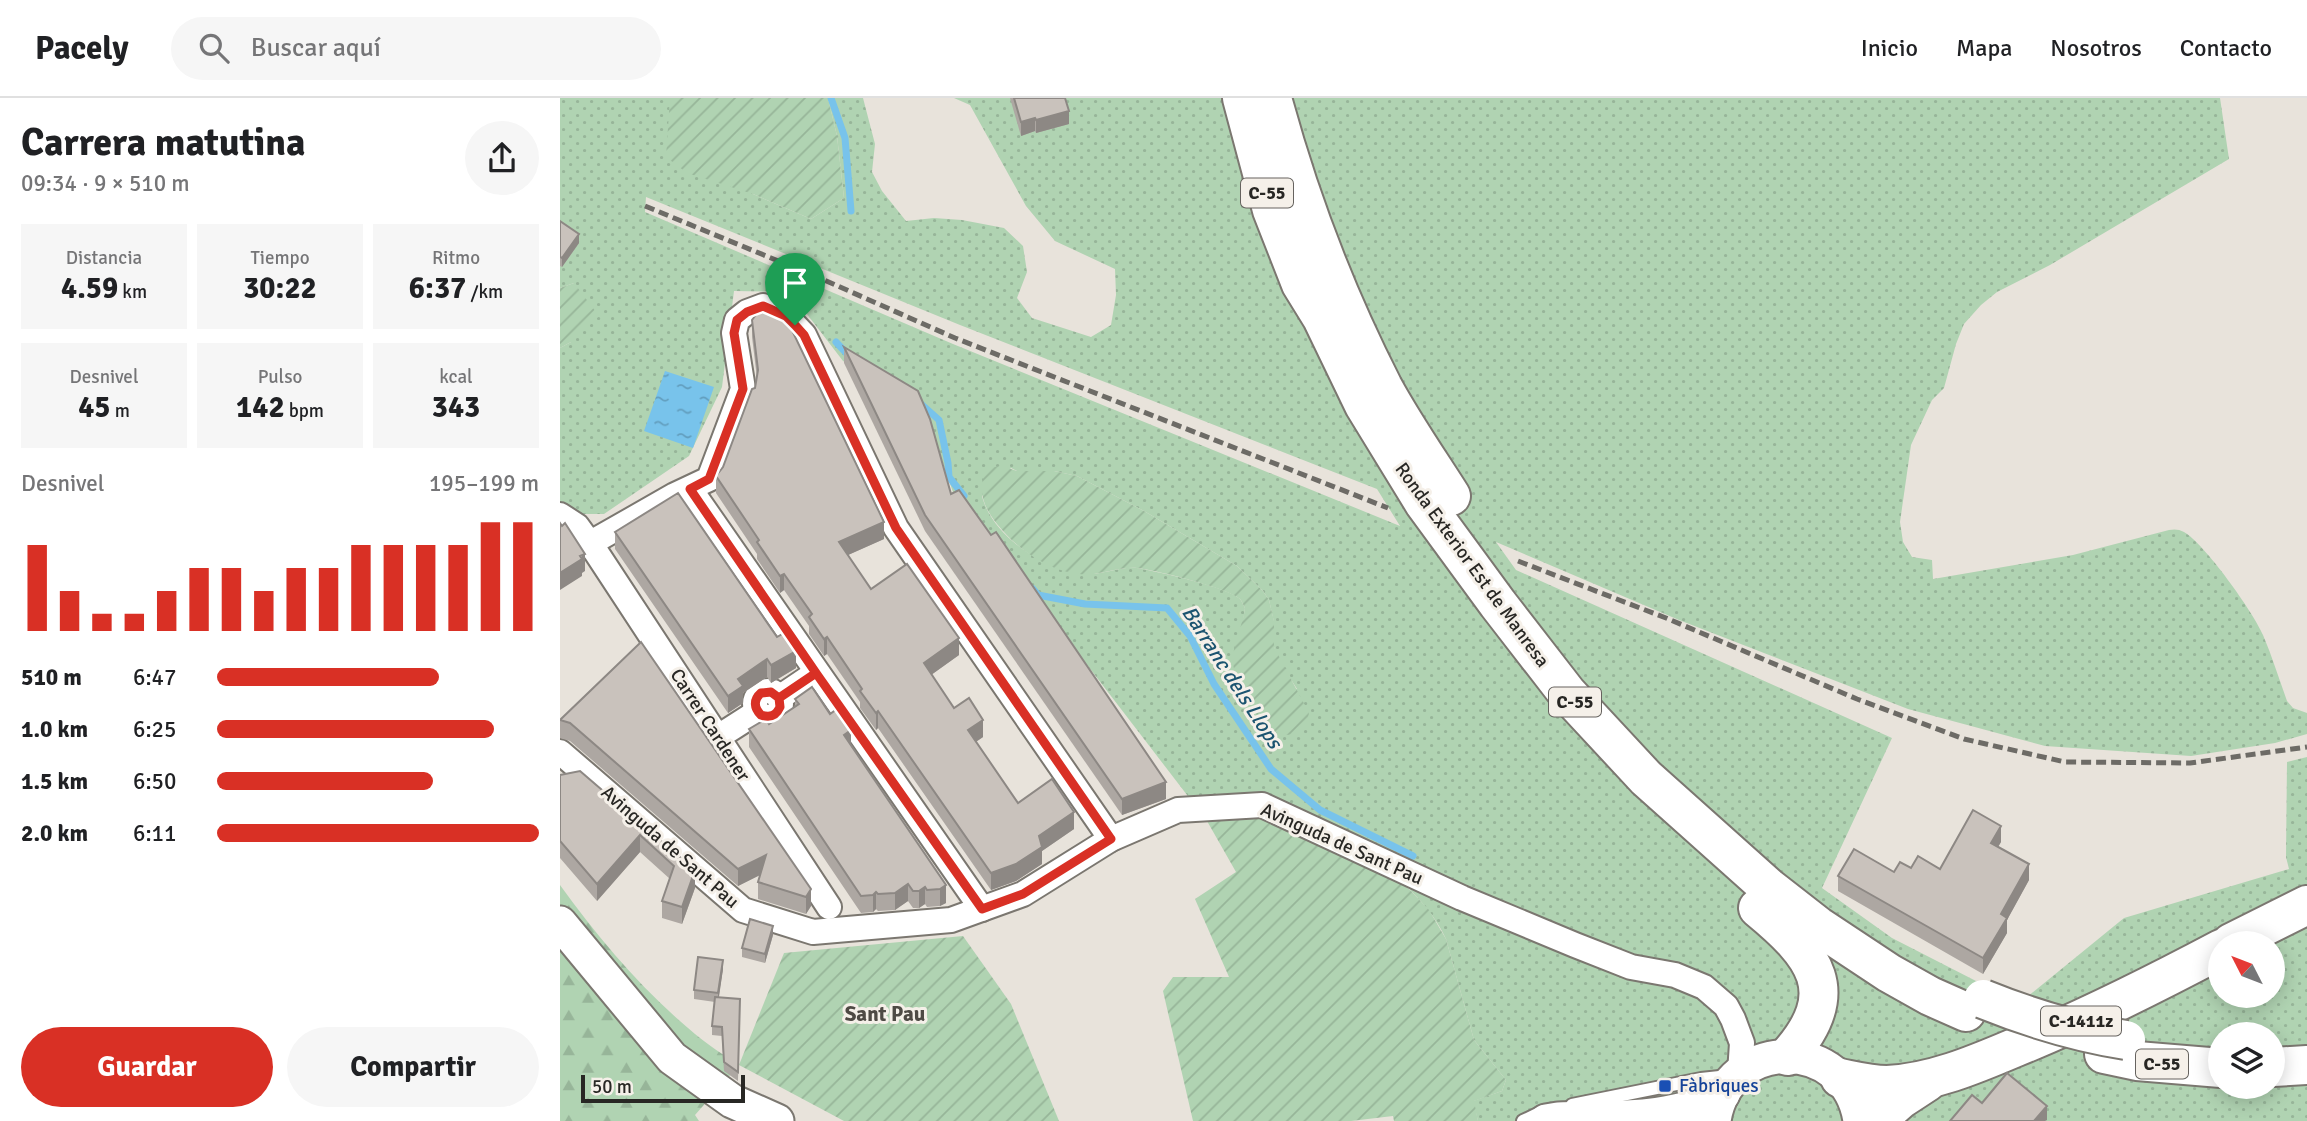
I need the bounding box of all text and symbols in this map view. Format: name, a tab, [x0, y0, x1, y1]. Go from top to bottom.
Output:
search box	[171, 17, 661, 80]
text: Pacely	[35, 28, 129, 69]
icon: search	[195, 29, 233, 67]
text: Buscar aquí	[251, 32, 381, 64]
text: Inicio	[1861, 33, 1918, 63]
text: Mapa	[1956, 33, 2012, 63]
text: Nosotros	[2050, 33, 2142, 63]
text: Contacto	[2180, 33, 2272, 63]
text: Carrera matutina	[21, 119, 306, 166]
button: share	[465, 121, 539, 195]
text: 09:34 · 9 × 510 m	[21, 169, 190, 198]
road number: C-55	[1241, 178, 1293, 208]
text: Distancia	[66, 246, 142, 270]
text: Tiempo	[250, 246, 310, 270]
text: Ritmo	[432, 246, 480, 270]
pin	[765, 253, 825, 325]
icon: arrive	[776, 264, 814, 302]
text: 4.59	[61, 270, 118, 307]
text: 30:22	[243, 270, 317, 307]
text: 6:37	[409, 270, 466, 307]
text: km	[118, 280, 147, 304]
text: /km	[466, 280, 503, 304]
text: Desnivel	[70, 365, 138, 389]
text: Pulso	[258, 365, 302, 389]
text: kcal	[439, 365, 473, 389]
text: 45	[78, 389, 111, 426]
text: 142	[236, 389, 285, 426]
text: 343	[432, 389, 480, 426]
text: m	[111, 399, 130, 423]
text: bpm	[285, 399, 324, 423]
street label: Ronda Exterior Est de Manresa	[1390, 458, 1554, 672]
text: Desnivel	[21, 469, 104, 498]
text: 195–199 m	[429, 469, 539, 498]
water label: Barranc dels Llops	[1176, 601, 1289, 755]
text: 510 m	[21, 663, 82, 692]
text: 6:47	[133, 663, 176, 692]
street label: Carrer Cardener	[665, 664, 755, 786]
road number: C-55	[1549, 688, 1601, 716]
text: 1.0 km	[21, 715, 88, 744]
text: 6:25	[133, 715, 176, 744]
text: 1.5 km	[21, 767, 88, 796]
text: 6:50	[133, 767, 176, 796]
street label: Avinguda de Sant Pau	[596, 781, 744, 913]
street label: Avinguda de Sant Pau	[1257, 797, 1427, 891]
text: 2.0 km	[21, 819, 88, 848]
text: 6:11	[133, 819, 176, 848]
north arrow	[2208, 931, 2286, 1008]
map controls	[2208, 931, 2285, 1099]
district label: Sant Pau	[845, 1001, 925, 1027]
road number: C-1411z	[2041, 1006, 2121, 1036]
button: layers	[2208, 1022, 2285, 1099]
button: Guardar	[21, 1027, 273, 1107]
button: Compartir	[287, 1027, 539, 1107]
road number: C-55	[2136, 1049, 2188, 1079]
scale bar	[581, 1072, 746, 1104]
place label: Fàbriques	[1679, 1074, 1759, 1098]
text: 50 m	[592, 1075, 632, 1099]
marker: Fàbriques	[1657, 1078, 1673, 1094]

